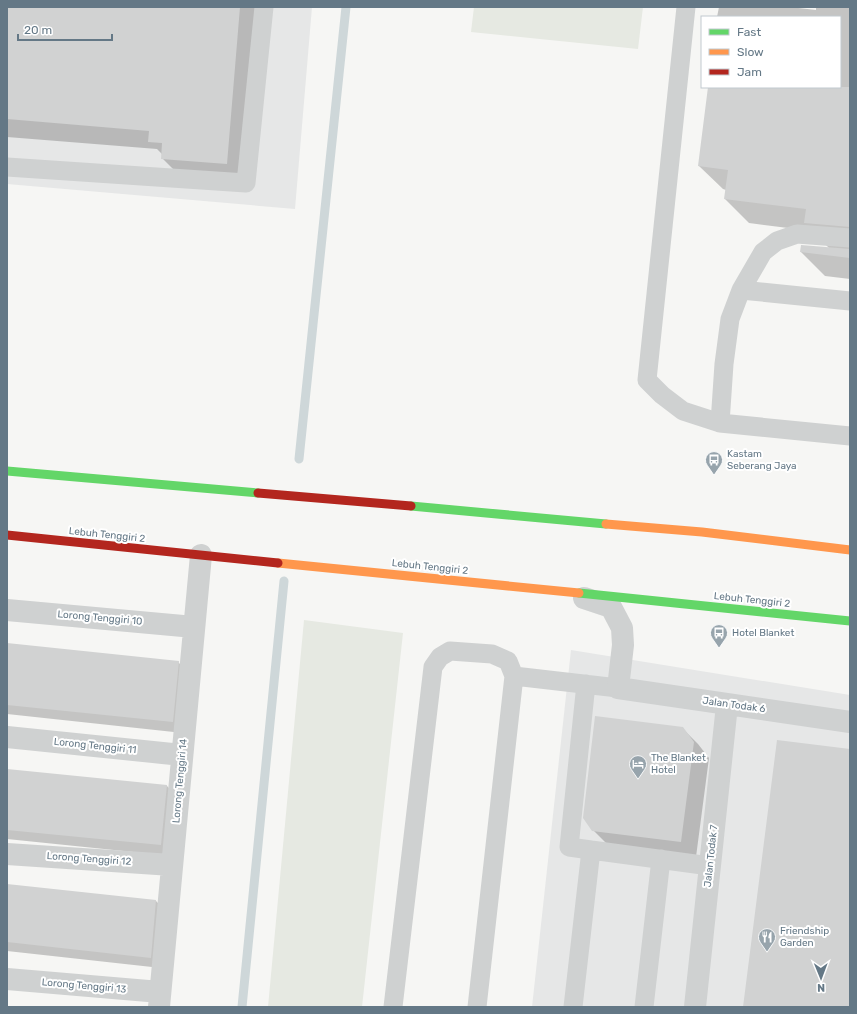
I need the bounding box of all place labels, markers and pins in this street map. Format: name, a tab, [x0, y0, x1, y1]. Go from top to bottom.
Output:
place label: Kastam Seberang Jaya	[727, 448, 797, 472]
bus stop icon: Kastam Seberang Jaya	[704, 450, 724, 475]
bus stop icon: Hotel Blanket	[709, 623, 729, 648]
place label: Hotel Blanket	[732, 627, 794, 639]
place label: The Blanket Hotel	[651, 752, 706, 776]
hotel icon: The Blanket Hotel	[628, 754, 648, 779]
place label: Friendship Garden	[780, 925, 829, 949]
restaurant icon: Friendship Garden	[757, 927, 777, 952]

